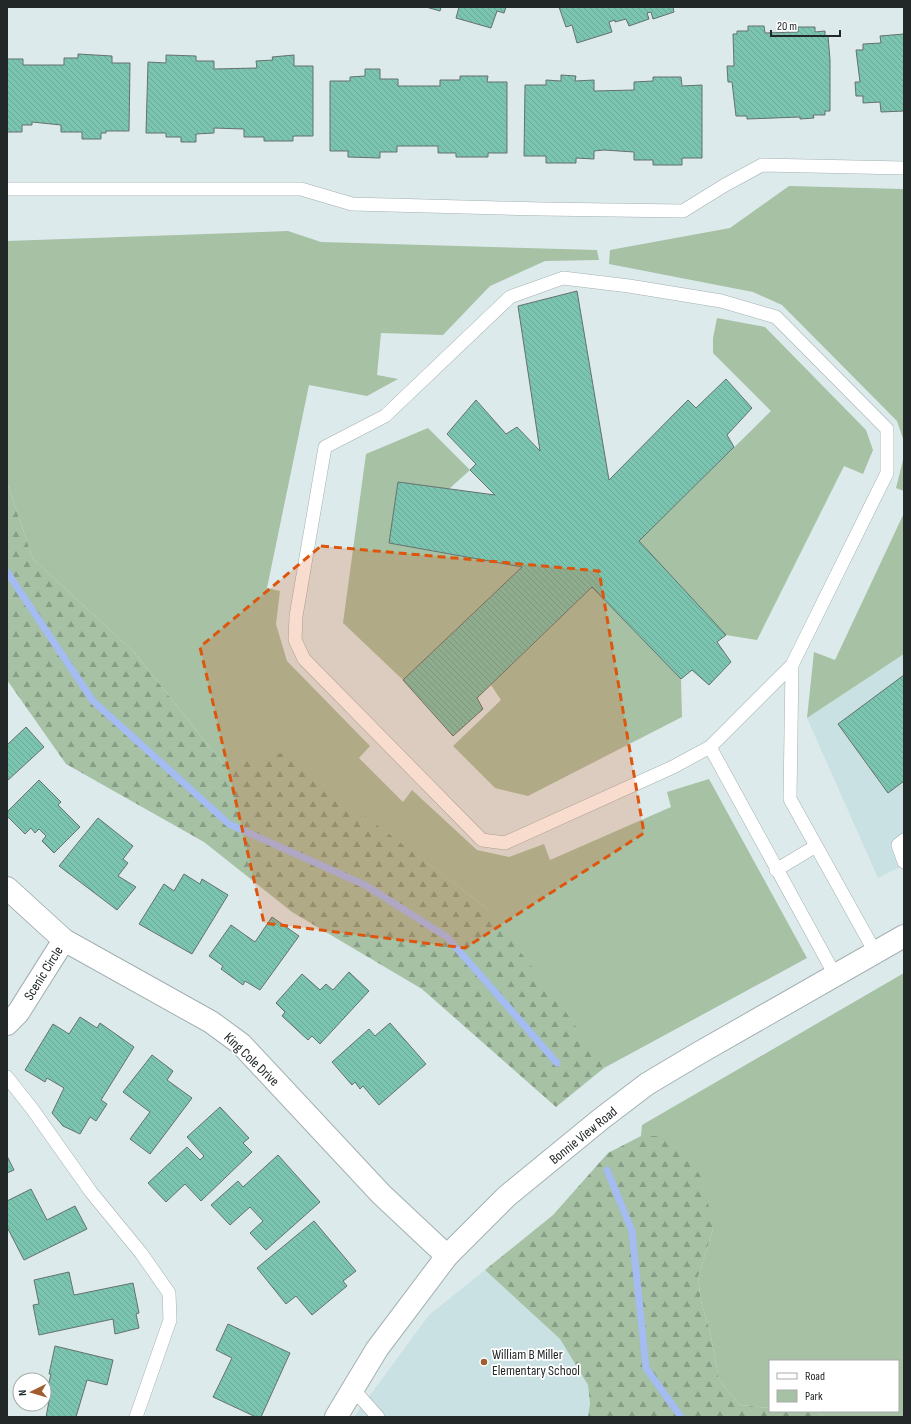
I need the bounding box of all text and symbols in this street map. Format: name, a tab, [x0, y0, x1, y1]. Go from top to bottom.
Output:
scale bar	[771, 12, 840, 38]
text: 20 m	[777, 19, 797, 34]
street label: Scenic Circle	[20, 943, 67, 1003]
street label: King Cole Drive	[221, 1029, 283, 1090]
street label: Bonnie View Road	[546, 1103, 621, 1168]
place label: William B Miller Elementary School	[492, 1346, 580, 1379]
marker: William B Miller Elementary School	[479, 1357, 489, 1367]
legend	[769, 1360, 899, 1412]
text: Road	[805, 1369, 825, 1384]
north arrow	[12, 1372, 52, 1412]
text: N	[16, 1389, 29, 1396]
text: Park	[805, 1389, 823, 1404]

